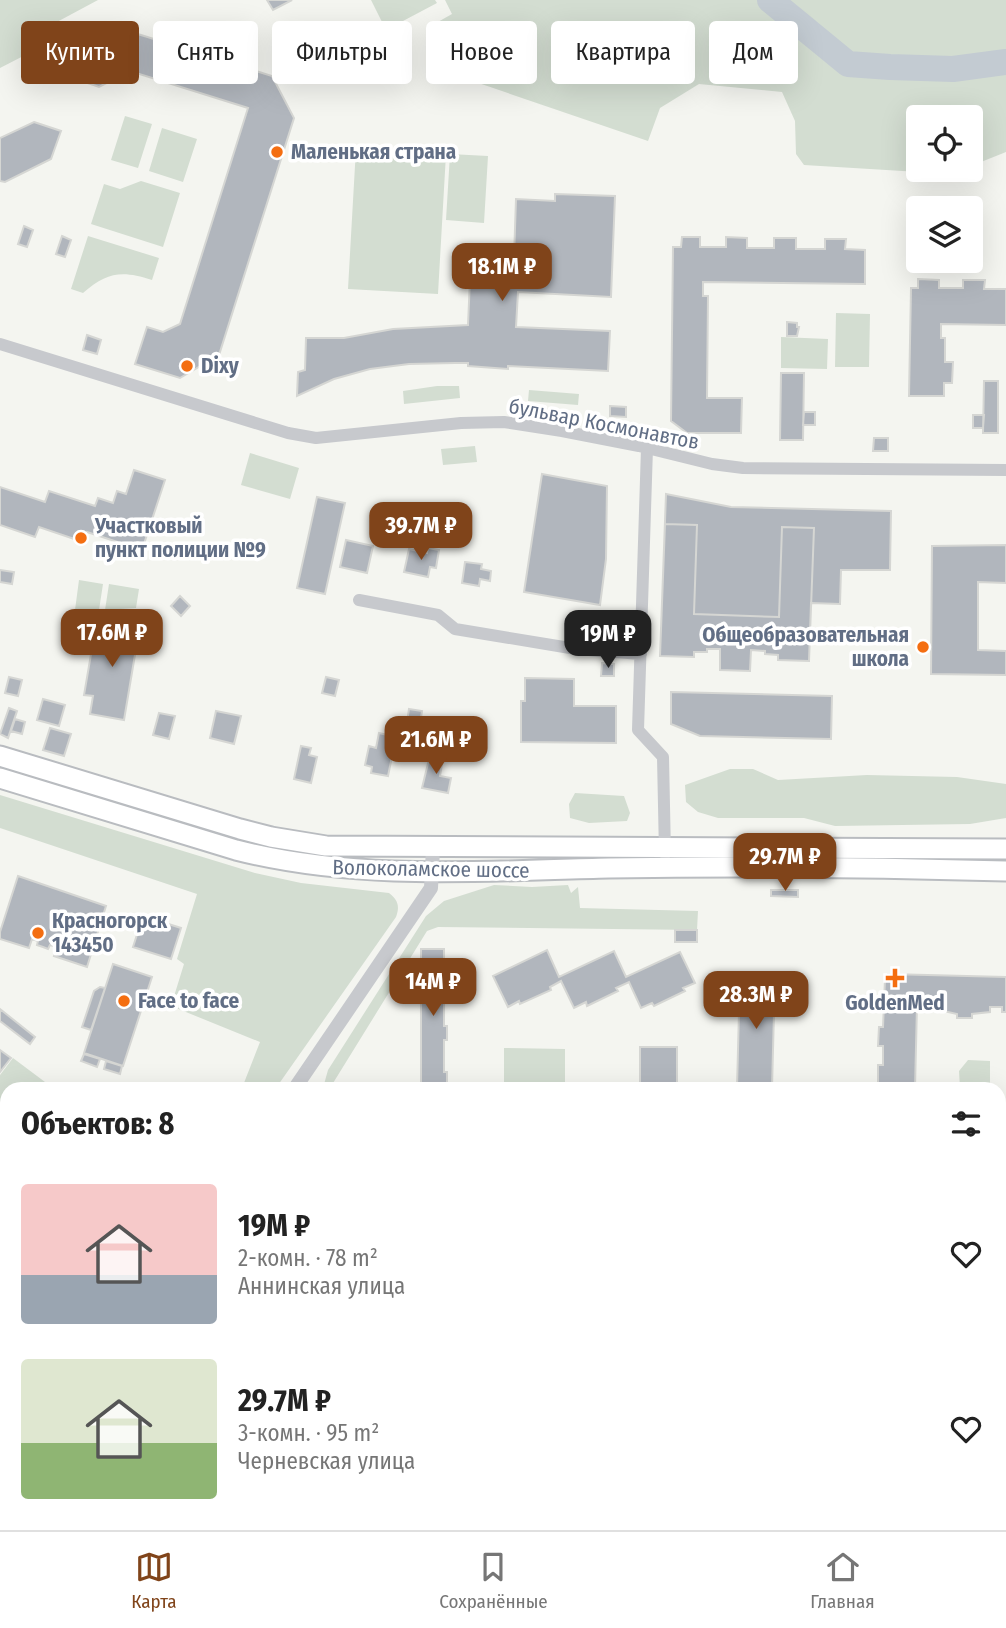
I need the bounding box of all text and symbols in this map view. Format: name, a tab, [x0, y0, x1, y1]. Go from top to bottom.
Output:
chip: Купить	[21, 21, 139, 84]
chip: Снять	[153, 21, 258, 84]
chip: Фильтры	[272, 21, 412, 84]
chip: Новое	[426, 21, 537, 84]
chip: Квартира	[551, 21, 695, 84]
chip: Дом	[709, 21, 798, 84]
map controls	[906, 105, 983, 273]
button: locate	[906, 105, 983, 182]
place label: Маленькая страна	[291, 139, 456, 165]
marker: Маленькая страна	[269, 144, 285, 160]
button: layers	[906, 196, 983, 273]
pin: 18.1M ₽	[437, 244, 567, 303]
text: 18.1M ₽	[468, 252, 536, 280]
place label: Dixy	[201, 353, 240, 379]
marker: Dixy	[179, 358, 195, 374]
street label: бульвар Космонавтов	[507, 393, 701, 455]
pin: 39.7M ₽	[356, 503, 486, 562]
text: 39.7M ₽	[385, 511, 457, 539]
place label: Участковый пункт полиции №9	[94, 513, 266, 563]
marker: Участковый пункт полиции №9	[73, 530, 89, 546]
pin: 17.6M ₽	[47, 610, 177, 669]
pin: 19M ₽	[559, 610, 657, 670]
text: 17.6M ₽	[77, 618, 147, 646]
text: 19M ₽	[580, 619, 636, 647]
place label: Общеобразовательная школа	[702, 622, 909, 672]
marker: Общеобразовательная школа	[915, 639, 931, 655]
pin: 21.6M ₽	[371, 716, 501, 776]
text: 21.6M ₽	[401, 725, 471, 753]
pin: 29.7M ₽	[720, 834, 850, 893]
text: 29.7M ₽	[749, 842, 821, 870]
street label: Волоколамское шоссе	[332, 854, 530, 884]
place label: Красногорск 143450	[52, 908, 168, 958]
marker: Красногорск 143450	[30, 925, 46, 941]
pin: 14M ₽	[384, 958, 482, 1018]
text: 14M ₽	[405, 967, 461, 995]
marker: GoldenMed	[885, 968, 905, 988]
pin: 28.3M ₽	[691, 972, 821, 1031]
text: 28.3M ₽	[719, 980, 793, 1008]
place label: Face to face	[138, 988, 239, 1014]
place label: GoldenMed	[845, 990, 945, 1016]
marker: Face to face	[116, 993, 132, 1009]
icon: filters	[947, 1105, 985, 1143]
text: Объектов: 8	[21, 1106, 174, 1142]
text: 19M ₽	[238, 1208, 310, 1244]
icon: home	[77, 1212, 161, 1296]
icon: heart	[947, 1235, 985, 1273]
text: 2-комн. · 78 m²	[238, 1244, 378, 1272]
text: Аннинская улица	[238, 1272, 405, 1300]
text: 29.7M ₽	[238, 1383, 331, 1419]
icon: home	[77, 1387, 161, 1471]
icon: heart	[947, 1410, 985, 1448]
text: 3-комн. · 95 m²	[238, 1419, 379, 1447]
text: Черневская улица	[238, 1447, 415, 1475]
tab: Карта	[131, 1548, 177, 1613]
tab: Сохранённые	[439, 1548, 548, 1613]
tab: Главная	[810, 1548, 875, 1613]

